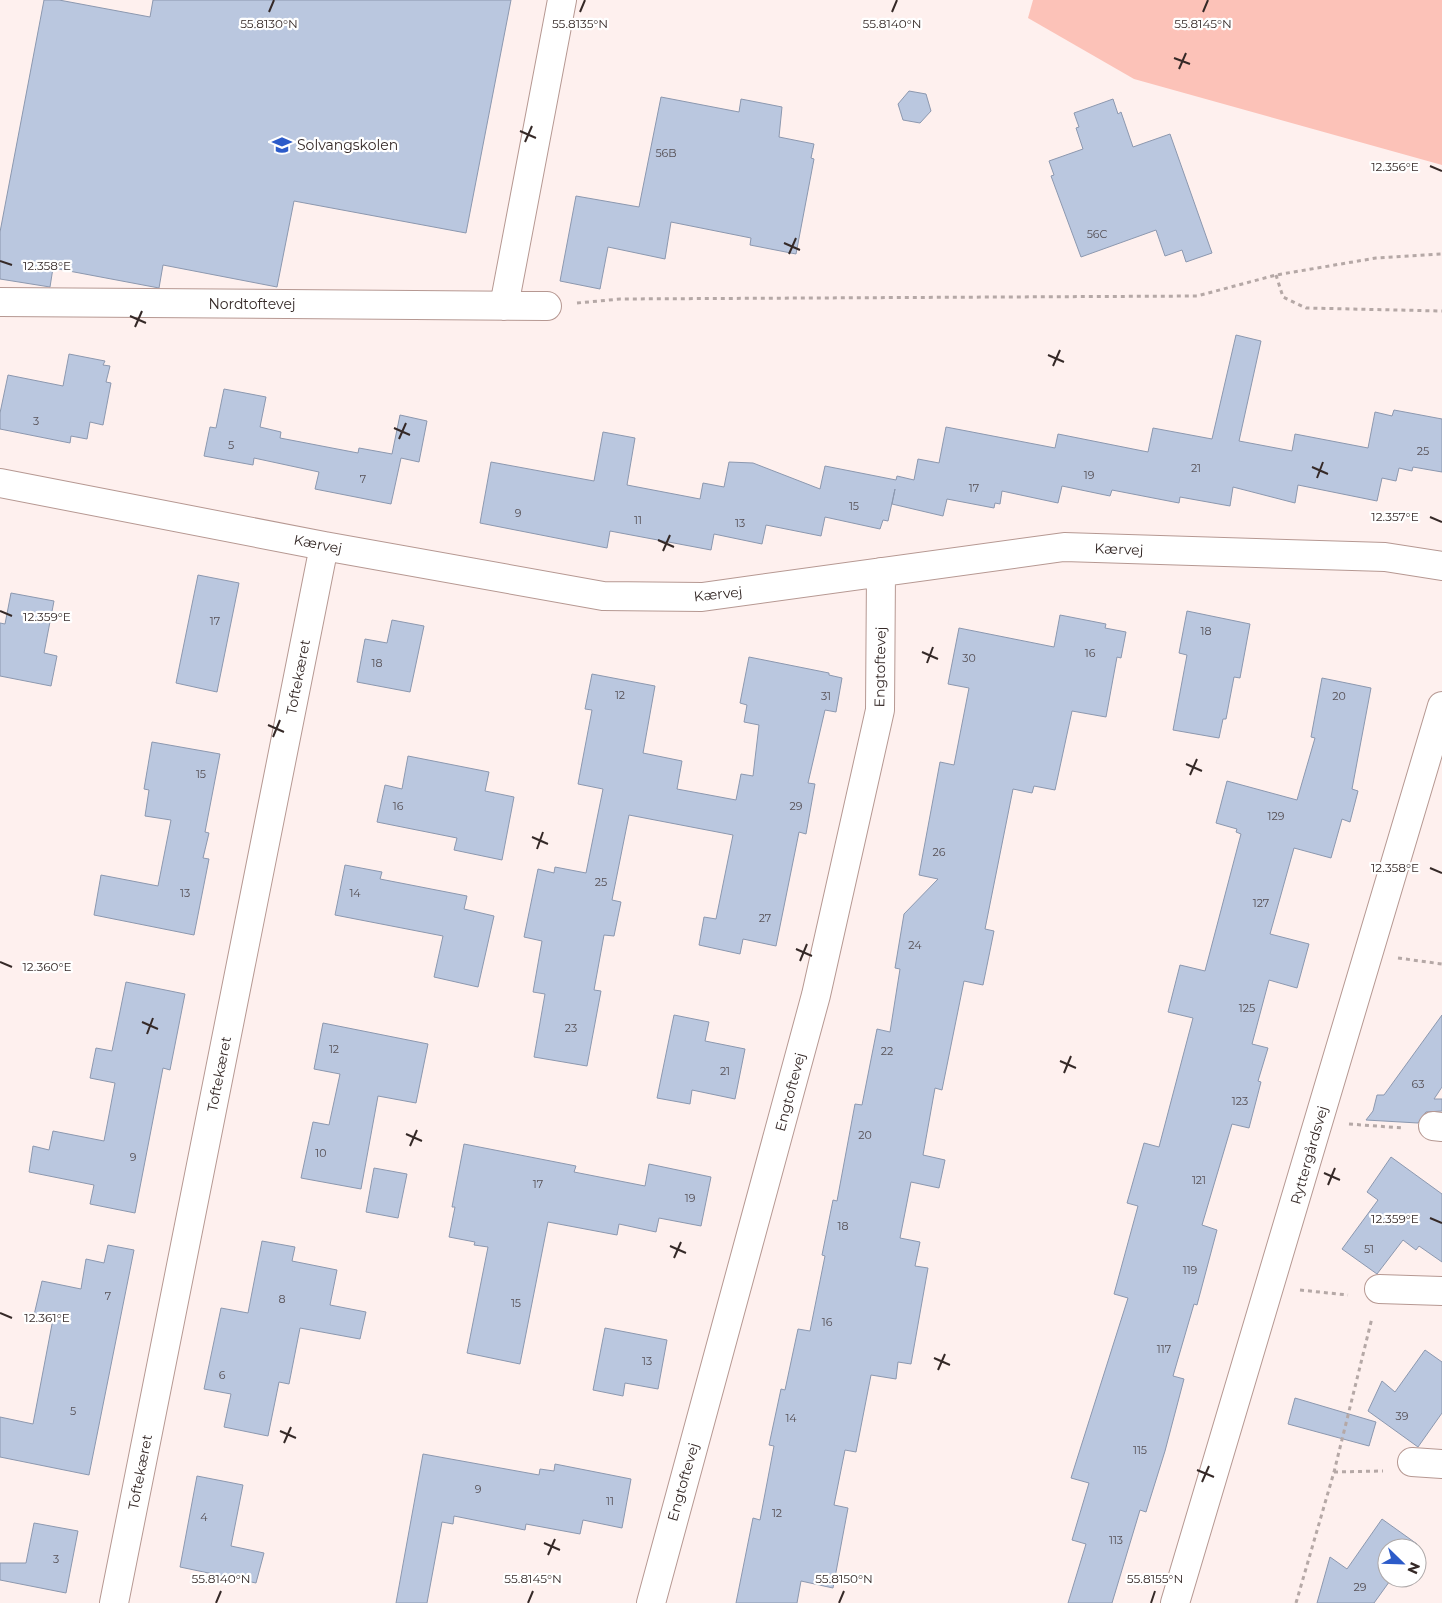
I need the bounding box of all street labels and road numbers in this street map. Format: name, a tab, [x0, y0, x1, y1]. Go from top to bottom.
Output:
street label: Nordtoftevej	[208, 295, 296, 313]
street label: Kærvej	[292, 530, 344, 558]
street label: Kærvej	[1094, 539, 1144, 559]
street label: Kærvej	[693, 582, 743, 606]
street label: Engtoftevej	[870, 627, 890, 707]
street label: Toftekæret	[282, 638, 314, 716]
street label: Toftekæret	[203, 1035, 235, 1113]
street label: Engtoftevej	[771, 1051, 809, 1133]
street label: Ryttergårdsvej	[1286, 1104, 1332, 1206]
street label: Toftekæret	[124, 1433, 156, 1511]
street label: Engtoftevej	[663, 1441, 703, 1523]

